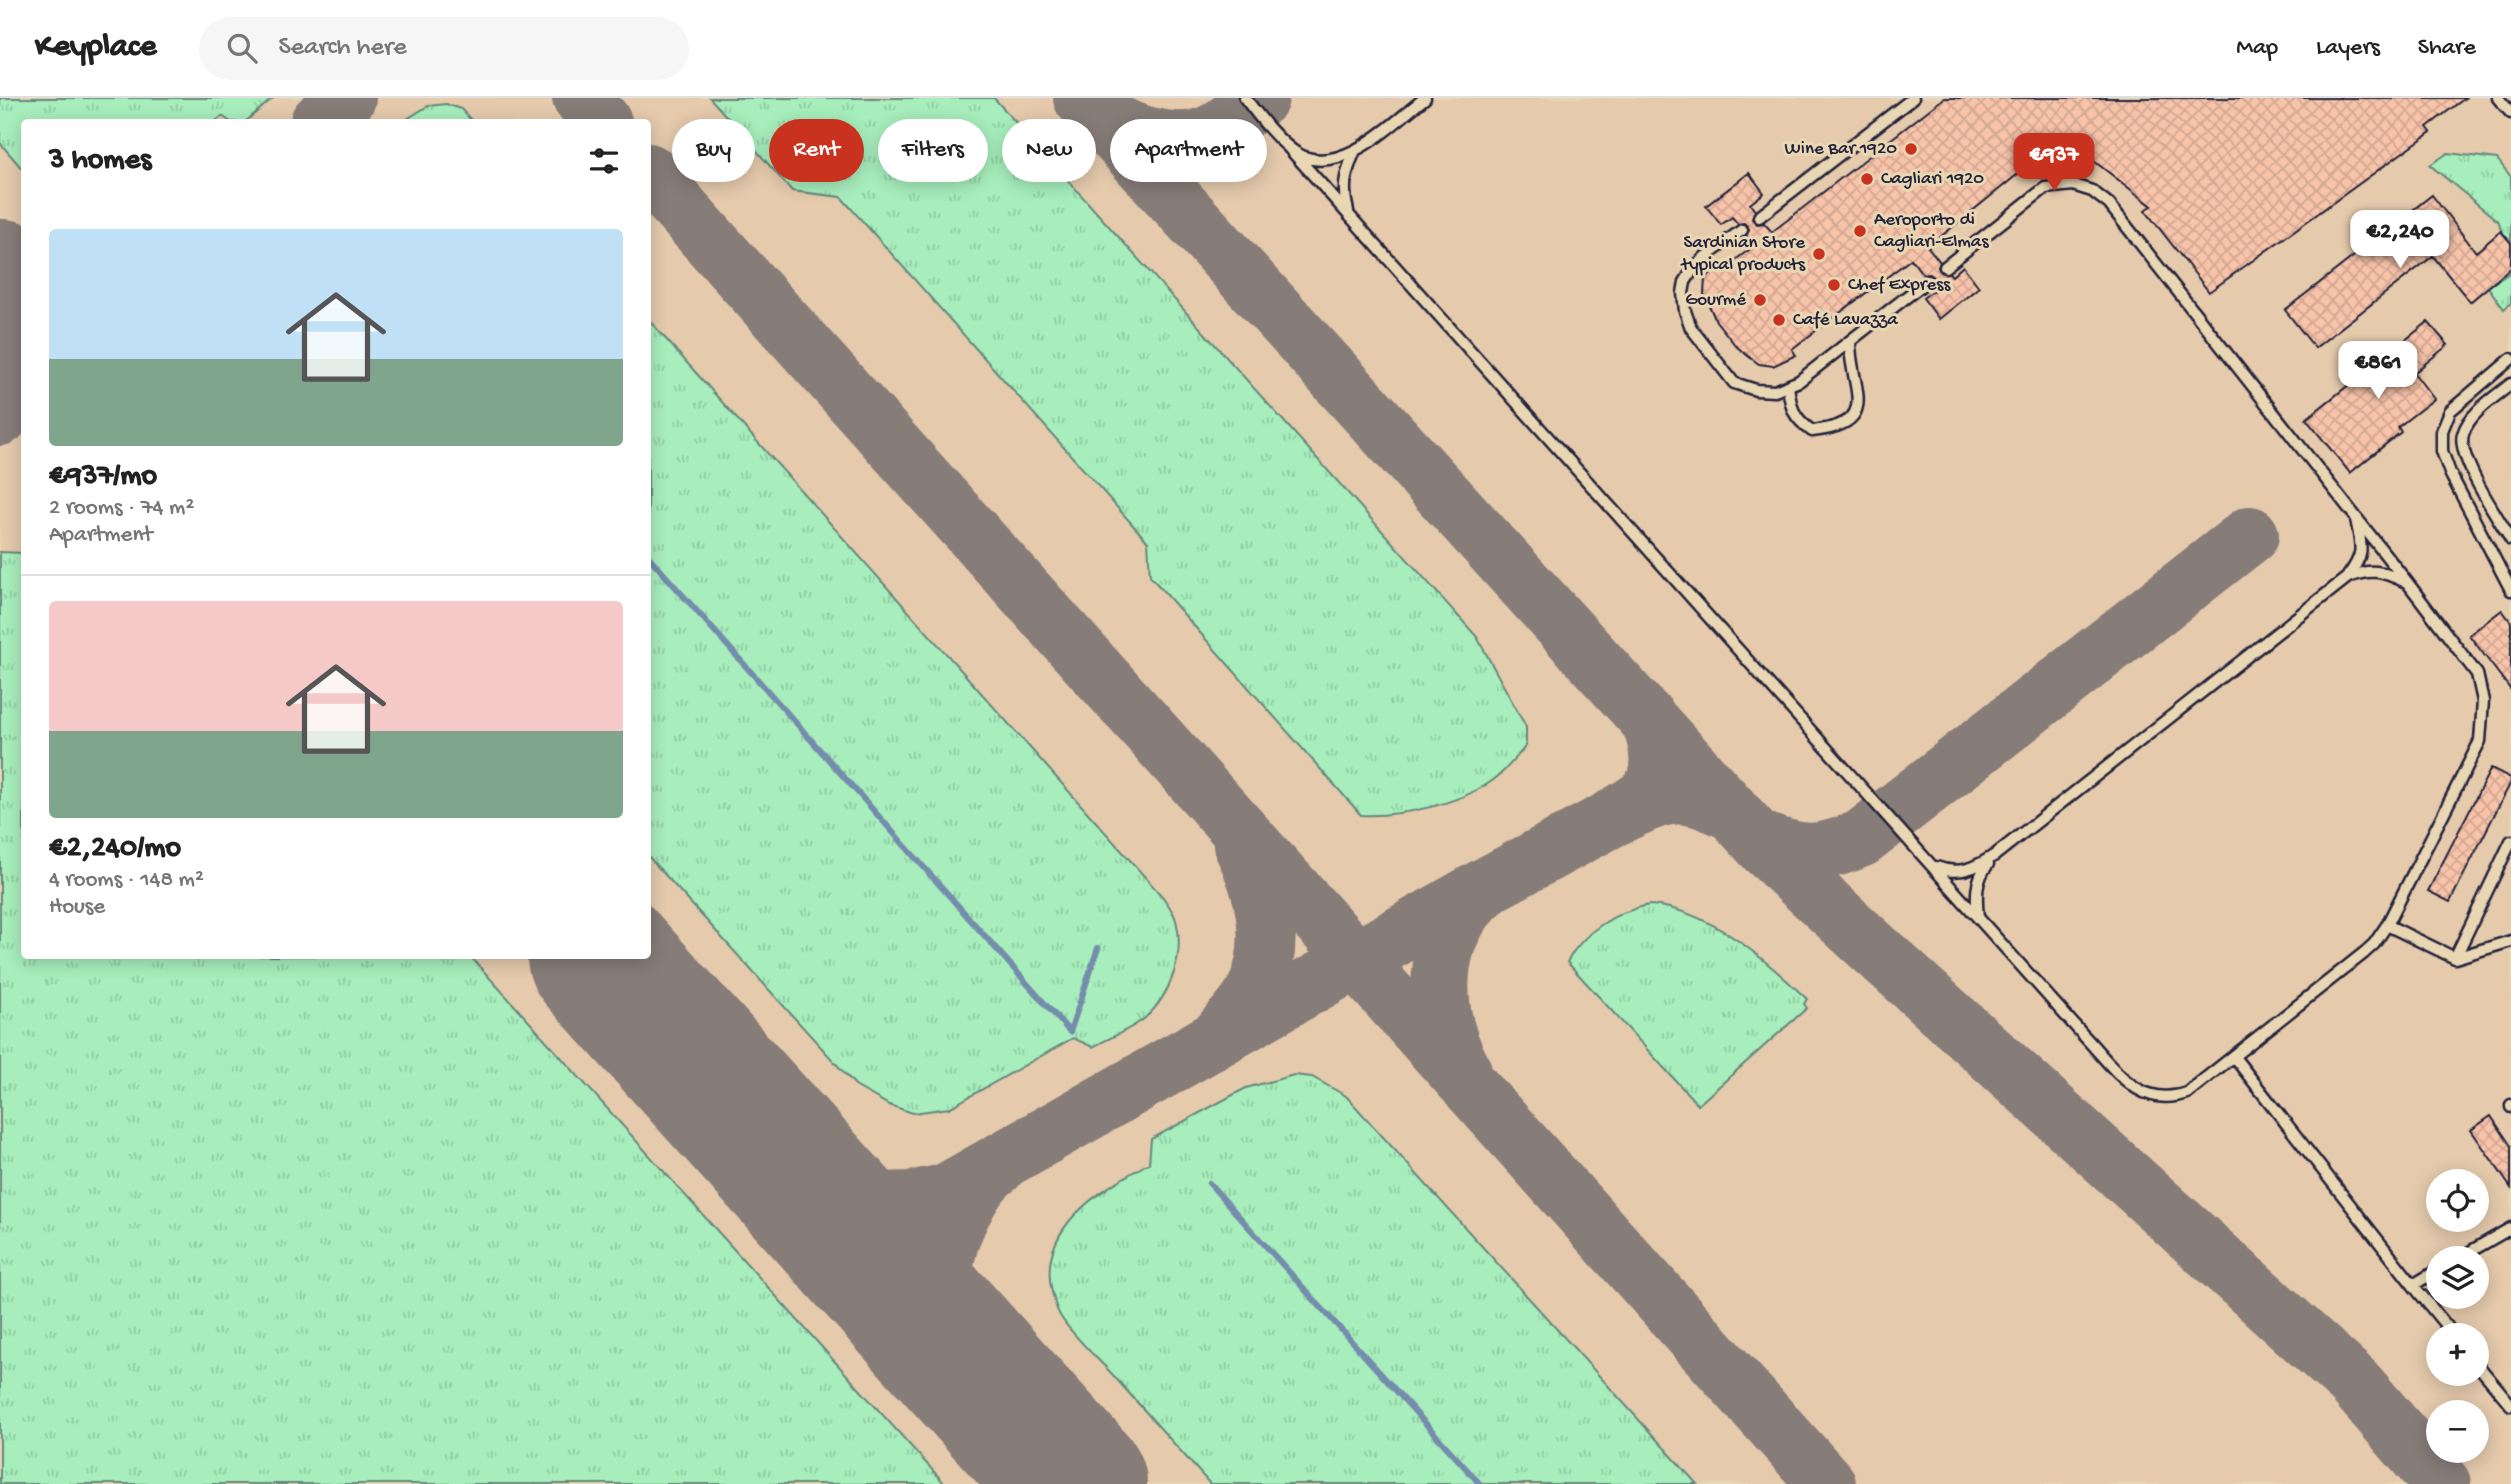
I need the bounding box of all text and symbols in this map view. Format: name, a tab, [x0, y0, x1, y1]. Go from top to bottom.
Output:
search box	[199, 17, 689, 80]
text: Keyplace	[35, 29, 157, 67]
icon: search	[223, 29, 261, 67]
text: Search here	[279, 33, 407, 64]
text: Map	[2236, 34, 2278, 63]
text: Layers	[2316, 34, 2380, 63]
text: Share	[2418, 34, 2476, 63]
chip: Buy	[672, 119, 755, 182]
chip: Rent	[769, 119, 864, 182]
chip: Filters	[878, 119, 988, 182]
chip: New	[1002, 119, 1096, 182]
chip: Apartment	[1110, 119, 1267, 182]
pin: €937	[2013, 134, 2095, 193]
place label: Wine Bar 1920	[1785, 138, 1897, 161]
marker: Wine Bar 1920	[1903, 141, 1919, 157]
icon: filters	[585, 142, 623, 180]
text: €937	[2029, 142, 2079, 169]
text: 3 homes	[49, 144, 151, 179]
place label: Cagliari 1920	[1881, 168, 1984, 191]
marker: Cagliari 1920	[1859, 171, 1875, 187]
place label: Aeroporto di Cagliari-Elmas	[1874, 209, 1989, 254]
pin: €2,240	[2343, 211, 2457, 270]
text: €2,240	[2366, 219, 2434, 246]
marker: Aeroporto di Cagliari-Elmas	[1852, 223, 1868, 239]
place label: Sardinian Store typical products	[1680, 232, 1806, 277]
marker: Sardinian Store typical products	[1811, 246, 1827, 262]
icon: home	[273, 274, 399, 400]
place label: Chef Express	[1848, 274, 1951, 297]
marker: Chef Express	[1826, 277, 1842, 293]
place label: Gourmé	[1685, 289, 1746, 312]
marker: Gourmé	[1752, 292, 1768, 308]
place label: Café Lavazza	[1793, 309, 1899, 332]
marker: Café Lavazza	[1771, 312, 1787, 328]
pin: €861	[2337, 342, 2419, 401]
text: €861	[2354, 350, 2402, 377]
text: €937/mo	[49, 460, 157, 495]
text: 2 rooms · 74 m²	[49, 495, 194, 522]
text: Apartment	[49, 522, 153, 549]
icon: home	[273, 646, 399, 772]
text: €2,240/mo	[49, 832, 181, 867]
text: 4 rooms · 148 m²	[49, 867, 204, 894]
text: House	[49, 894, 105, 921]
map controls	[2426, 1169, 2489, 1463]
button: locate	[2426, 1169, 2489, 1232]
button: layers	[2426, 1246, 2489, 1309]
button: +	[2426, 1323, 2489, 1386]
button: −	[2426, 1400, 2489, 1463]

